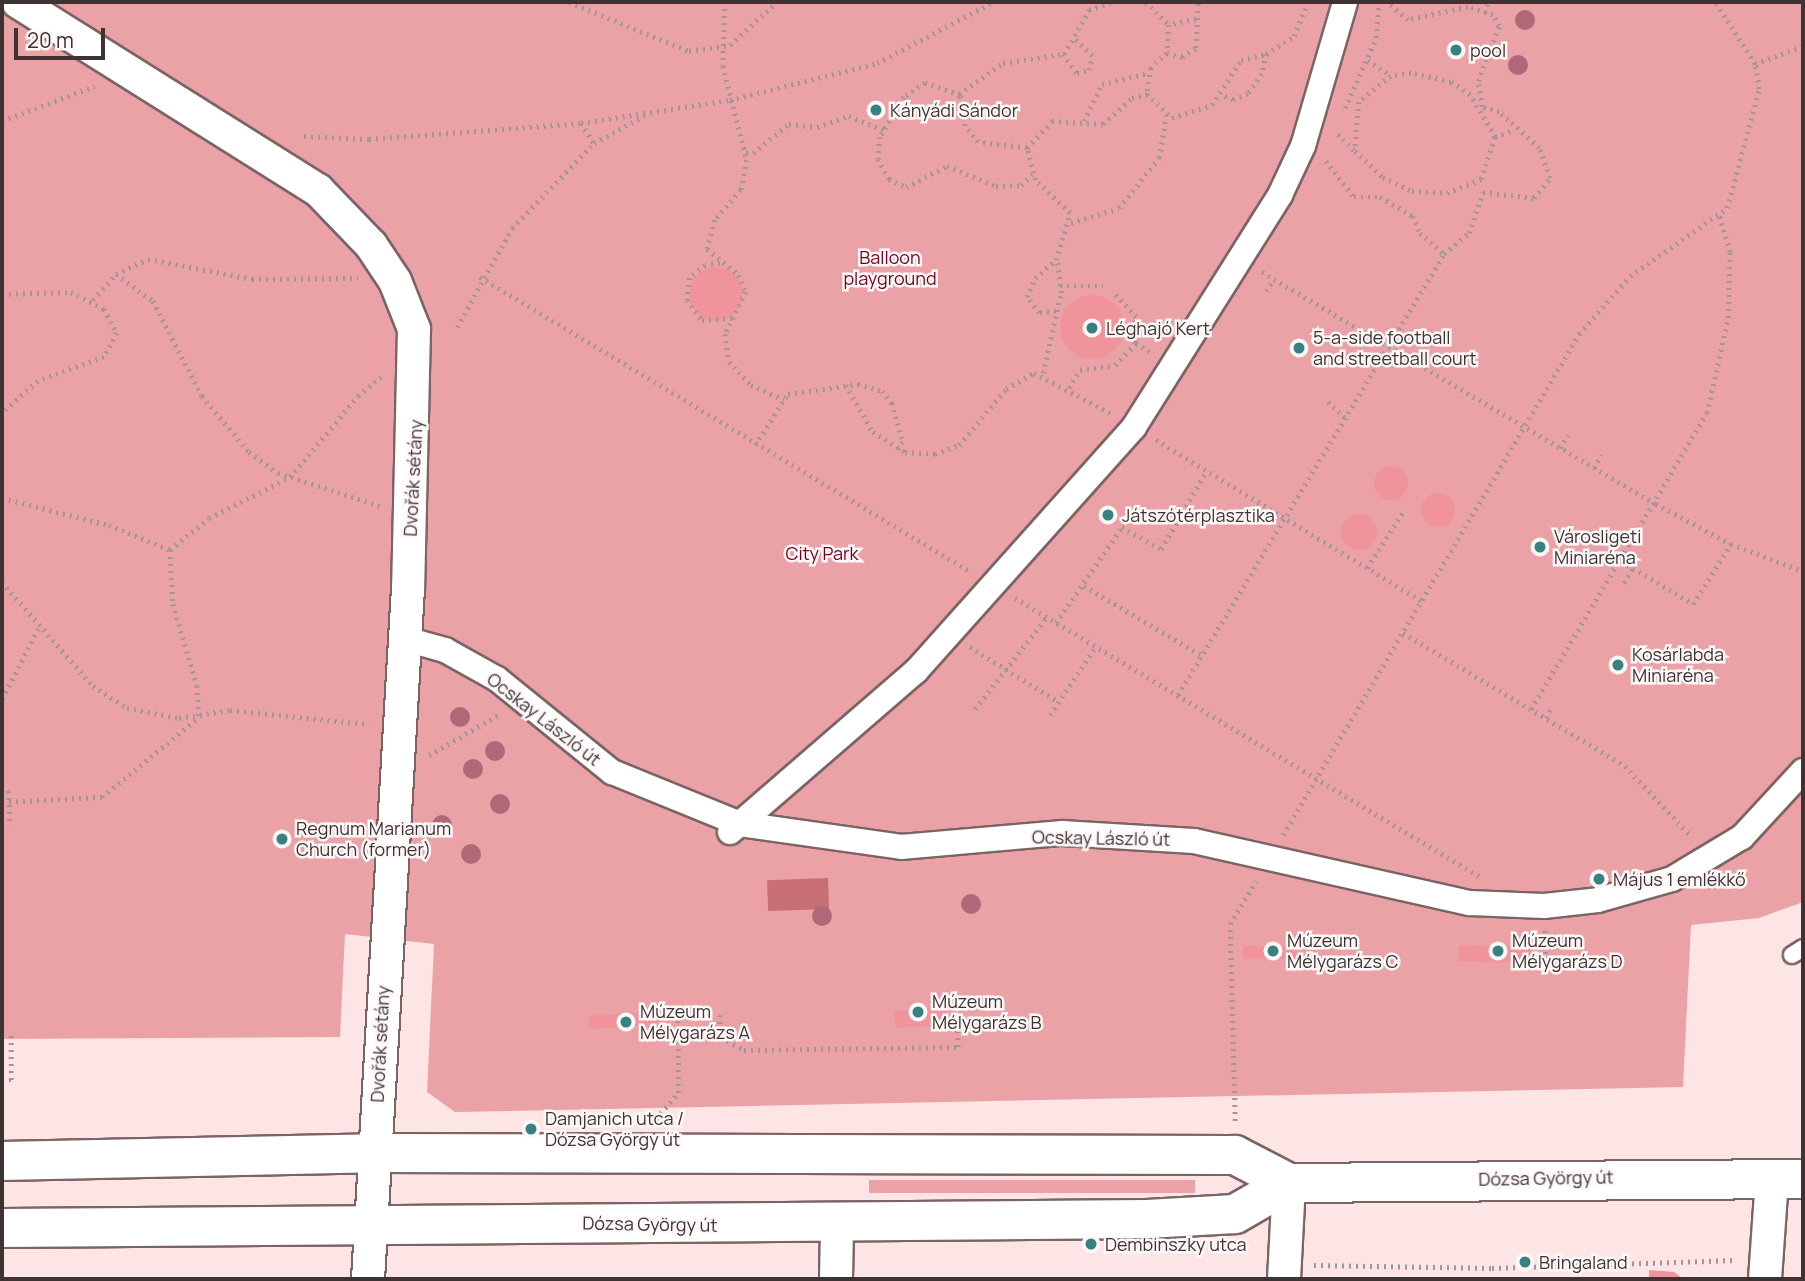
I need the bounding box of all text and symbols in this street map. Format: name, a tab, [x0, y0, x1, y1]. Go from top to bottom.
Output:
scale bar	[18, 14, 108, 58]
text: 20 m	[27, 26, 74, 54]
place label: pool	[1470, 39, 1506, 61]
marker: pool	[1448, 42, 1464, 58]
place label: Kányádi Sándor	[890, 99, 1018, 121]
marker: Kányádi Sándor	[868, 102, 884, 118]
park label: Balloon playground	[843, 247, 937, 290]
place label: Léghajó Kert	[1106, 317, 1210, 339]
marker: Léghajó Kert	[1084, 320, 1100, 336]
place label: 5-a-side football and streetball court	[1313, 327, 1477, 370]
marker: 5-a-side football and streetball court	[1291, 340, 1307, 356]
street label: Dvořák sétány	[399, 419, 427, 537]
place label: Játszótérplasztika	[1122, 504, 1275, 526]
marker: Játszótérplasztika	[1100, 507, 1116, 523]
place label: Városligeti Miniaréna	[1554, 526, 1641, 568]
marker: Városligeti Miniaréna	[1532, 539, 1548, 555]
park label: City Park	[786, 542, 858, 564]
place label: Kosárlabda Miniaréna	[1632, 644, 1724, 686]
marker: Kosárlabda Miniaréna	[1610, 657, 1626, 673]
street label: Ocskay László út	[483, 668, 605, 770]
place label: Regnum Marianum Church (former)	[296, 818, 451, 860]
street label: Ocskay László út	[1032, 826, 1170, 850]
marker: Regnum Marianum Church (former)	[274, 831, 290, 847]
place label: Május 1 emlékkő	[1613, 868, 1746, 890]
marker: Május 1 emlékkő	[1591, 871, 1607, 887]
place label: Múzeum Mélygarázs C	[1287, 930, 1398, 972]
place label: Múzeum Mélygarázs D	[1512, 930, 1623, 972]
marker: Múzeum Mélygarázs C	[1265, 943, 1281, 959]
marker: Múzeum Mélygarázs D	[1490, 943, 1506, 959]
street label: Dvořák sétány	[366, 985, 394, 1103]
place label: Múzeum Mélygarázs B	[932, 991, 1042, 1034]
place label: Múzeum Mélygarázs A	[640, 1001, 750, 1044]
marker: Múzeum Mélygarázs B	[910, 1004, 926, 1020]
marker: Múzeum Mélygarázs A	[618, 1014, 634, 1030]
place label: Damjanich utca / Dózsa György út	[545, 1108, 684, 1150]
marker: Damjanich utca / Dózsa György út	[523, 1121, 539, 1137]
street label: Dózsa György út	[1478, 1166, 1614, 1190]
street label: Dózsa György út	[582, 1212, 718, 1236]
place label: Dembinszky utca	[1105, 1233, 1247, 1255]
marker: Dembinszky utca	[1083, 1236, 1099, 1252]
place label: Bringaland	[1539, 1251, 1628, 1273]
marker: Bringaland	[1517, 1254, 1533, 1270]

